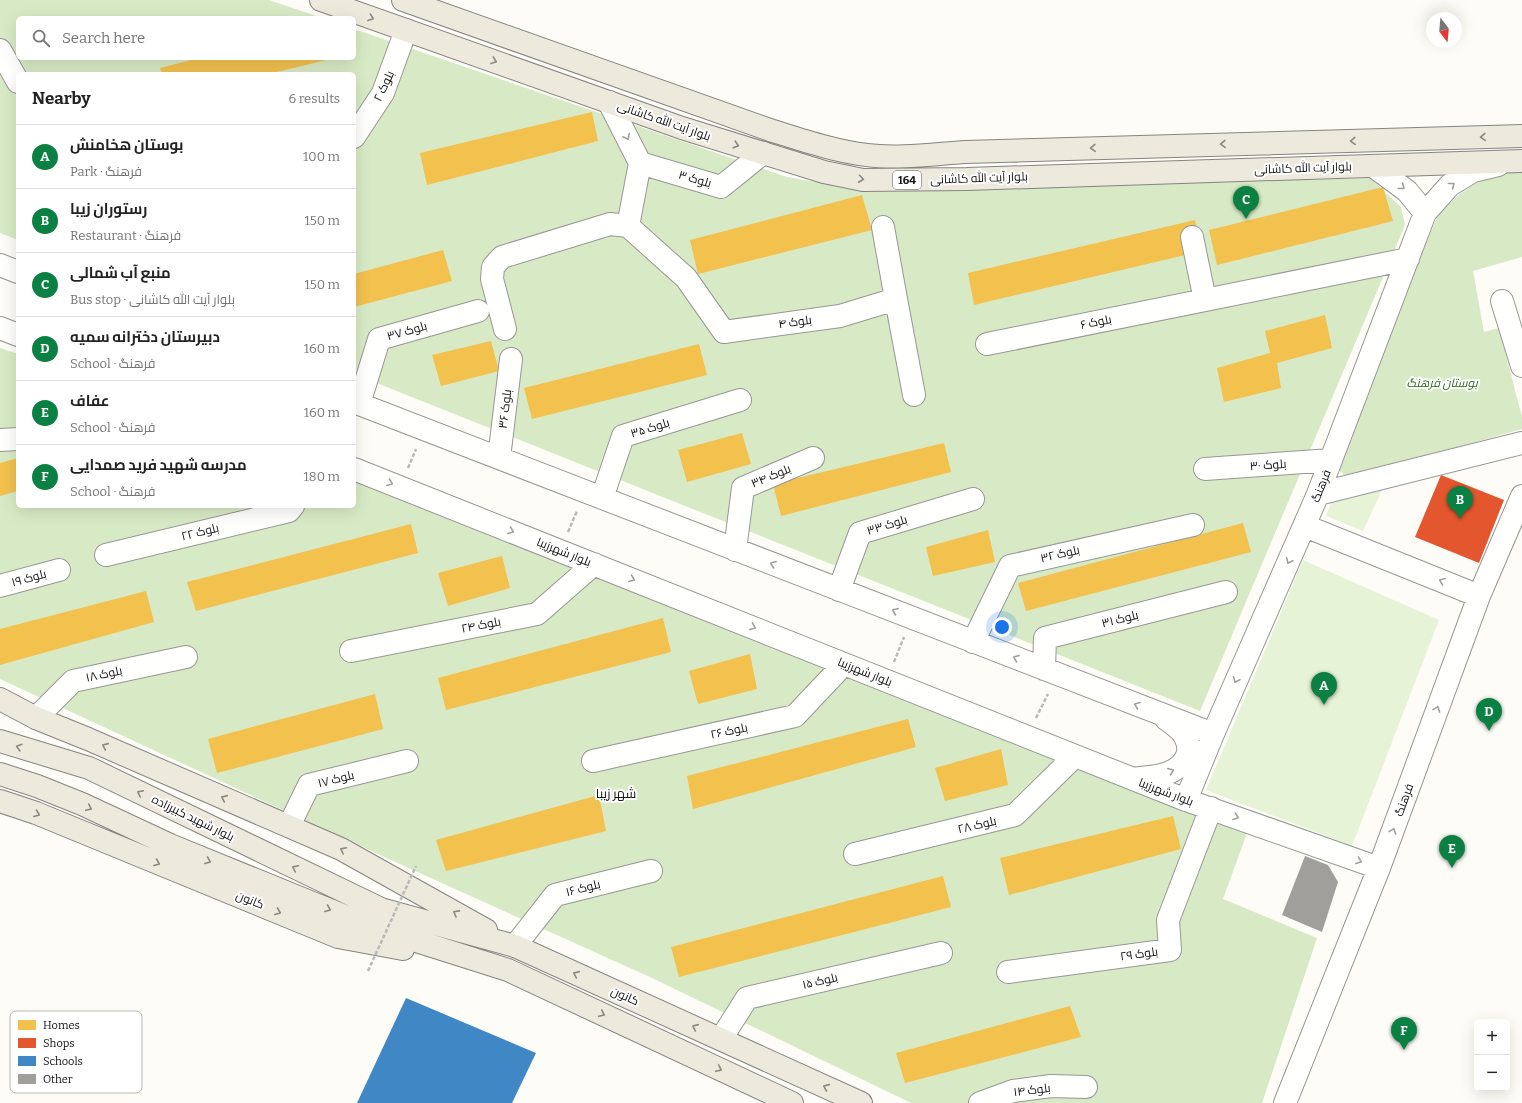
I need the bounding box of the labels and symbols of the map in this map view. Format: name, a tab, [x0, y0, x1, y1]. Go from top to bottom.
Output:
north arrow	[1426, 12, 1462, 48]
one-way arrow	[368, 13, 375, 21]
one-way arrow	[490, 57, 497, 65]
street label: بلوک ۲	[371, 69, 397, 103]
street label: بلوار آیت الله کاشانی	[615, 98, 713, 144]
one-way arrow	[622, 133, 630, 140]
one-way arrow	[1480, 133, 1486, 141]
one-way arrow	[1350, 137, 1356, 145]
one-way arrow	[732, 140, 739, 149]
one-way arrow	[1220, 140, 1226, 149]
one-way arrow	[1090, 144, 1096, 152]
street label: بلوار آیت الله کاشانی	[1254, 158, 1352, 177]
street label: بلوک ۳	[677, 168, 713, 190]
street label: بلوار آیت الله کاشانی	[930, 168, 1028, 187]
road number: 164	[893, 171, 921, 189]
one-way arrow	[858, 174, 864, 183]
one-way arrow	[1397, 182, 1404, 189]
one-way arrow	[1447, 183, 1454, 190]
pin: C	[1233, 186, 1259, 219]
street label: بلوک ۶	[1079, 312, 1113, 332]
street label: بلوک ۴	[777, 313, 813, 331]
street label: بلوک ۳۷	[385, 319, 429, 343]
park label: بوستان فرهنگ	[1406, 376, 1478, 390]
street label: بلوک ۳۶	[496, 389, 514, 429]
street label: بلوک ۳۵	[629, 415, 671, 441]
street label: بلوک ۳۰	[1249, 457, 1287, 473]
street label: بلوک ۳۴	[749, 461, 793, 491]
street label: فرهنگ	[1308, 468, 1334, 504]
one-way arrow	[386, 478, 394, 486]
pin: B	[1447, 486, 1473, 519]
street label: بلوک ۳۳	[865, 512, 909, 538]
street label: بلوک ۲۲	[180, 521, 220, 543]
one-way arrow	[508, 527, 515, 535]
street label: بلوار شهرزیبا	[535, 535, 593, 569]
street label: بلوک ۳۲	[1039, 543, 1081, 565]
one-way arrow	[1286, 557, 1294, 565]
one-way arrow	[770, 561, 777, 569]
street label: بلوک ۱۹	[10, 567, 48, 589]
one-way arrow	[628, 575, 635, 583]
one-way arrow	[1439, 578, 1446, 586]
one-way arrow	[891, 608, 898, 616]
street label: بلوک ۳۱	[1100, 608, 1140, 630]
street label: بلوک ۲۴	[460, 614, 502, 636]
your location	[992, 617, 1012, 637]
one-way arrow	[749, 623, 756, 631]
street label: بلوار شهرزیبا	[836, 655, 894, 689]
one-way arrow	[1012, 655, 1019, 663]
street label: بلوک ۱۸	[85, 663, 123, 685]
pin: A	[1311, 672, 1337, 705]
one-way arrow	[1233, 677, 1241, 684]
pin: D	[1476, 698, 1502, 731]
one-way arrow	[1134, 702, 1142, 710]
one-way arrow	[1433, 706, 1441, 713]
street label: بلوک ۲۶	[709, 720, 749, 742]
one-way arrow	[16, 743, 23, 752]
one-way arrow	[101, 743, 109, 751]
street label: بلوک ۱۷	[316, 768, 356, 790]
one-way arrow	[1167, 768, 1174, 776]
street label: بلوار شهرزیبا	[1137, 775, 1195, 809]
street label: فرهنگ	[1392, 782, 1416, 818]
district label: شهر زیبا	[596, 786, 636, 801]
one-way arrow	[137, 790, 145, 798]
street label: بلوار شهید کبیرزاده	[149, 792, 237, 844]
one-way arrow	[220, 795, 228, 803]
one-way arrow	[84, 803, 92, 811]
one-way arrow	[33, 809, 40, 817]
one-way arrow	[1233, 813, 1240, 821]
street label: بلوک ۲۸	[956, 814, 998, 836]
one-way arrow	[1388, 828, 1396, 835]
pin: E	[1439, 835, 1465, 868]
one-way arrow	[340, 847, 347, 855]
one-way arrow	[204, 856, 211, 864]
one-way arrow	[1355, 856, 1362, 864]
one-way arrow	[154, 858, 161, 866]
one-way arrow	[292, 865, 299, 873]
street label: بلوک ۱۶	[564, 877, 602, 899]
street label: کانون	[234, 888, 266, 912]
one-way arrow	[325, 905, 332, 913]
one-way arrow	[274, 907, 281, 915]
one-way arrow	[453, 910, 461, 918]
street label: بلوک ۲۹	[1119, 944, 1159, 964]
one-way arrow	[573, 970, 580, 978]
street label: بلوک ۱۵	[801, 970, 839, 992]
street label: کانون	[609, 984, 641, 1008]
one-way arrow	[597, 1009, 605, 1017]
legend	[10, 1011, 142, 1093]
pin: F	[1391, 1017, 1417, 1050]
text: Homes	[43, 1019, 80, 1032]
one-way arrow	[691, 1024, 699, 1032]
text: Shops	[43, 1037, 75, 1050]
text: Schools	[43, 1055, 83, 1068]
one-way arrow	[715, 1064, 723, 1072]
text: Other	[43, 1073, 73, 1086]
street label: بلوک ۱۴	[1013, 1081, 1051, 1099]
one-way arrow	[822, 1084, 830, 1092]

